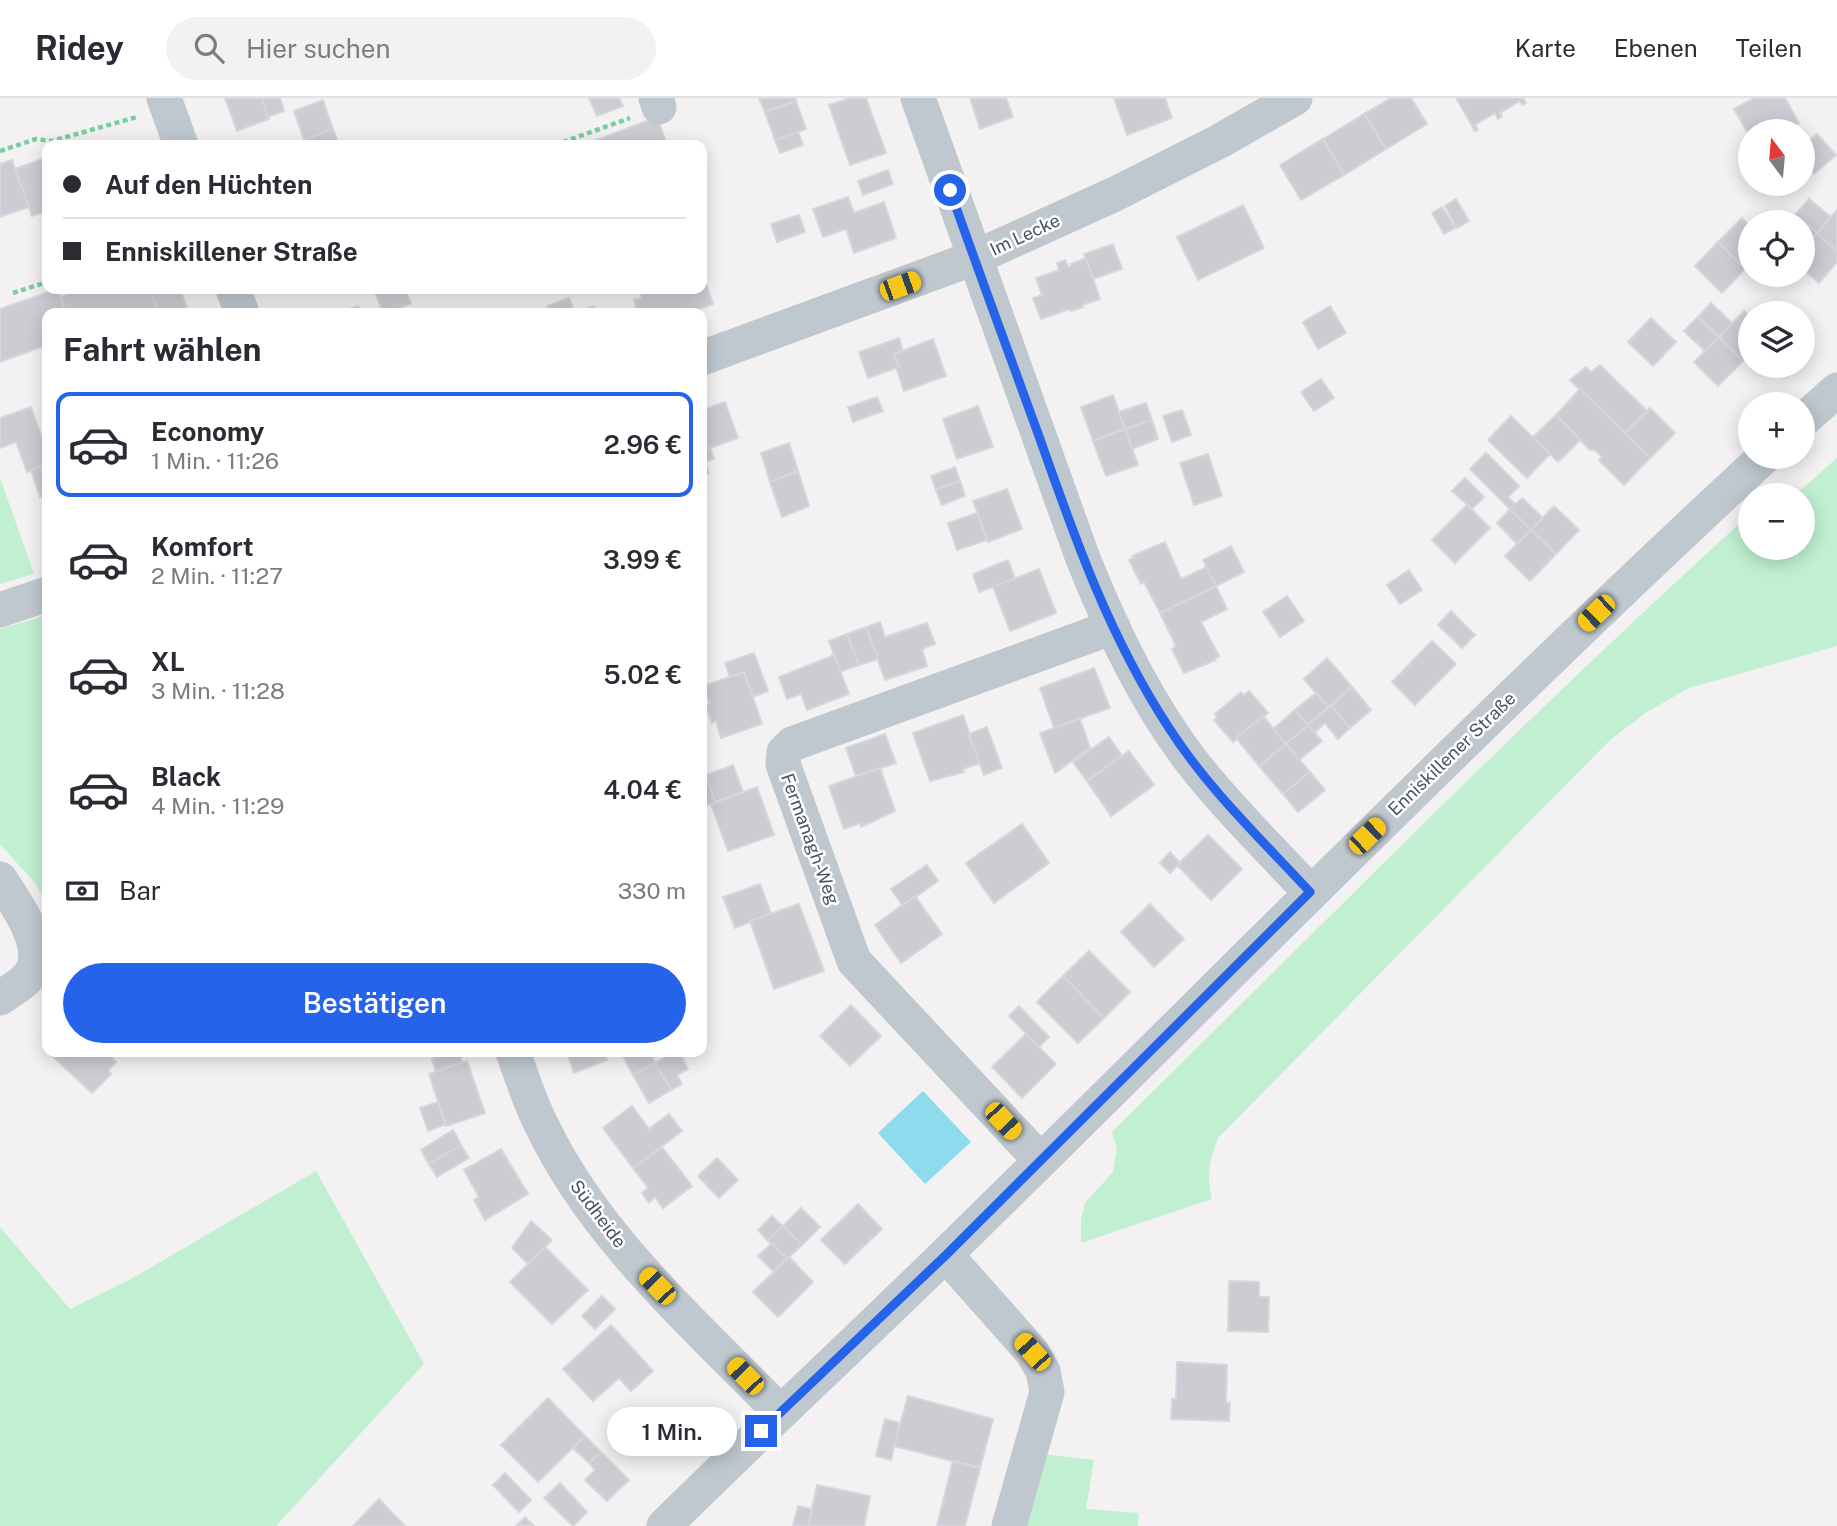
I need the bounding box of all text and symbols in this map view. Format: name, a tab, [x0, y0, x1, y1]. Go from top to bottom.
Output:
search box	[166, 17, 656, 80]
text: Ridey	[35, 29, 124, 67]
icon: search	[190, 29, 228, 67]
text: Hier suchen	[246, 33, 390, 64]
text: Karte	[1515, 34, 1576, 62]
text: Ebenen	[1614, 34, 1698, 62]
text: Teilen	[1736, 34, 1802, 62]
north arrow	[1738, 119, 1815, 196]
map controls	[1738, 119, 1815, 560]
text: Auf den Hüchten	[105, 169, 313, 200]
route start	[934, 174, 966, 206]
street label: Im Lecke	[986, 209, 1063, 260]
button: locate	[1738, 210, 1815, 287]
text: Enniskillener Straße	[105, 236, 358, 267]
car	[877, 269, 924, 303]
button: layers	[1738, 301, 1815, 378]
text: Fahrt wählen	[63, 331, 262, 368]
button: +	[1738, 392, 1815, 469]
icon: car	[67, 413, 130, 476]
text: Economy	[151, 416, 264, 447]
text: 2.96 €	[604, 429, 682, 460]
text: 1 Min. · 11:26	[151, 447, 279, 474]
button: −	[1738, 483, 1815, 560]
icon: car	[67, 528, 130, 591]
text: Komfort	[151, 531, 253, 562]
text: 3.99 €	[603, 544, 682, 575]
text: 2 Min. · 11:27	[151, 562, 283, 589]
car	[1574, 591, 1619, 635]
icon: car	[67, 643, 130, 706]
text: XL	[151, 646, 185, 677]
text: 5.02 €	[604, 659, 682, 690]
text: 3 Min. · 11:28	[151, 677, 285, 704]
street label: Enniskillener Straße	[1384, 688, 1520, 820]
icon: car	[67, 758, 130, 821]
text: Black	[151, 761, 221, 792]
street label: Fermanagh-Weg	[777, 770, 844, 907]
text: 4.04 €	[603, 774, 682, 805]
text: 4 Min. · 11:29	[151, 792, 284, 819]
car	[1345, 814, 1390, 858]
icon: cash	[63, 872, 101, 910]
text: Bar	[119, 875, 161, 906]
text: 330 m	[618, 877, 686, 904]
button: Bestätigen	[63, 963, 686, 1043]
car	[981, 1098, 1026, 1144]
street label: Südheide	[566, 1176, 631, 1252]
car	[635, 1264, 680, 1308]
car	[1011, 1329, 1054, 1375]
car	[723, 1354, 768, 1398]
callout: 1 Min.	[607, 1406, 736, 1456]
route end	[745, 1415, 777, 1447]
text: 1 Min.	[641, 1418, 703, 1445]

